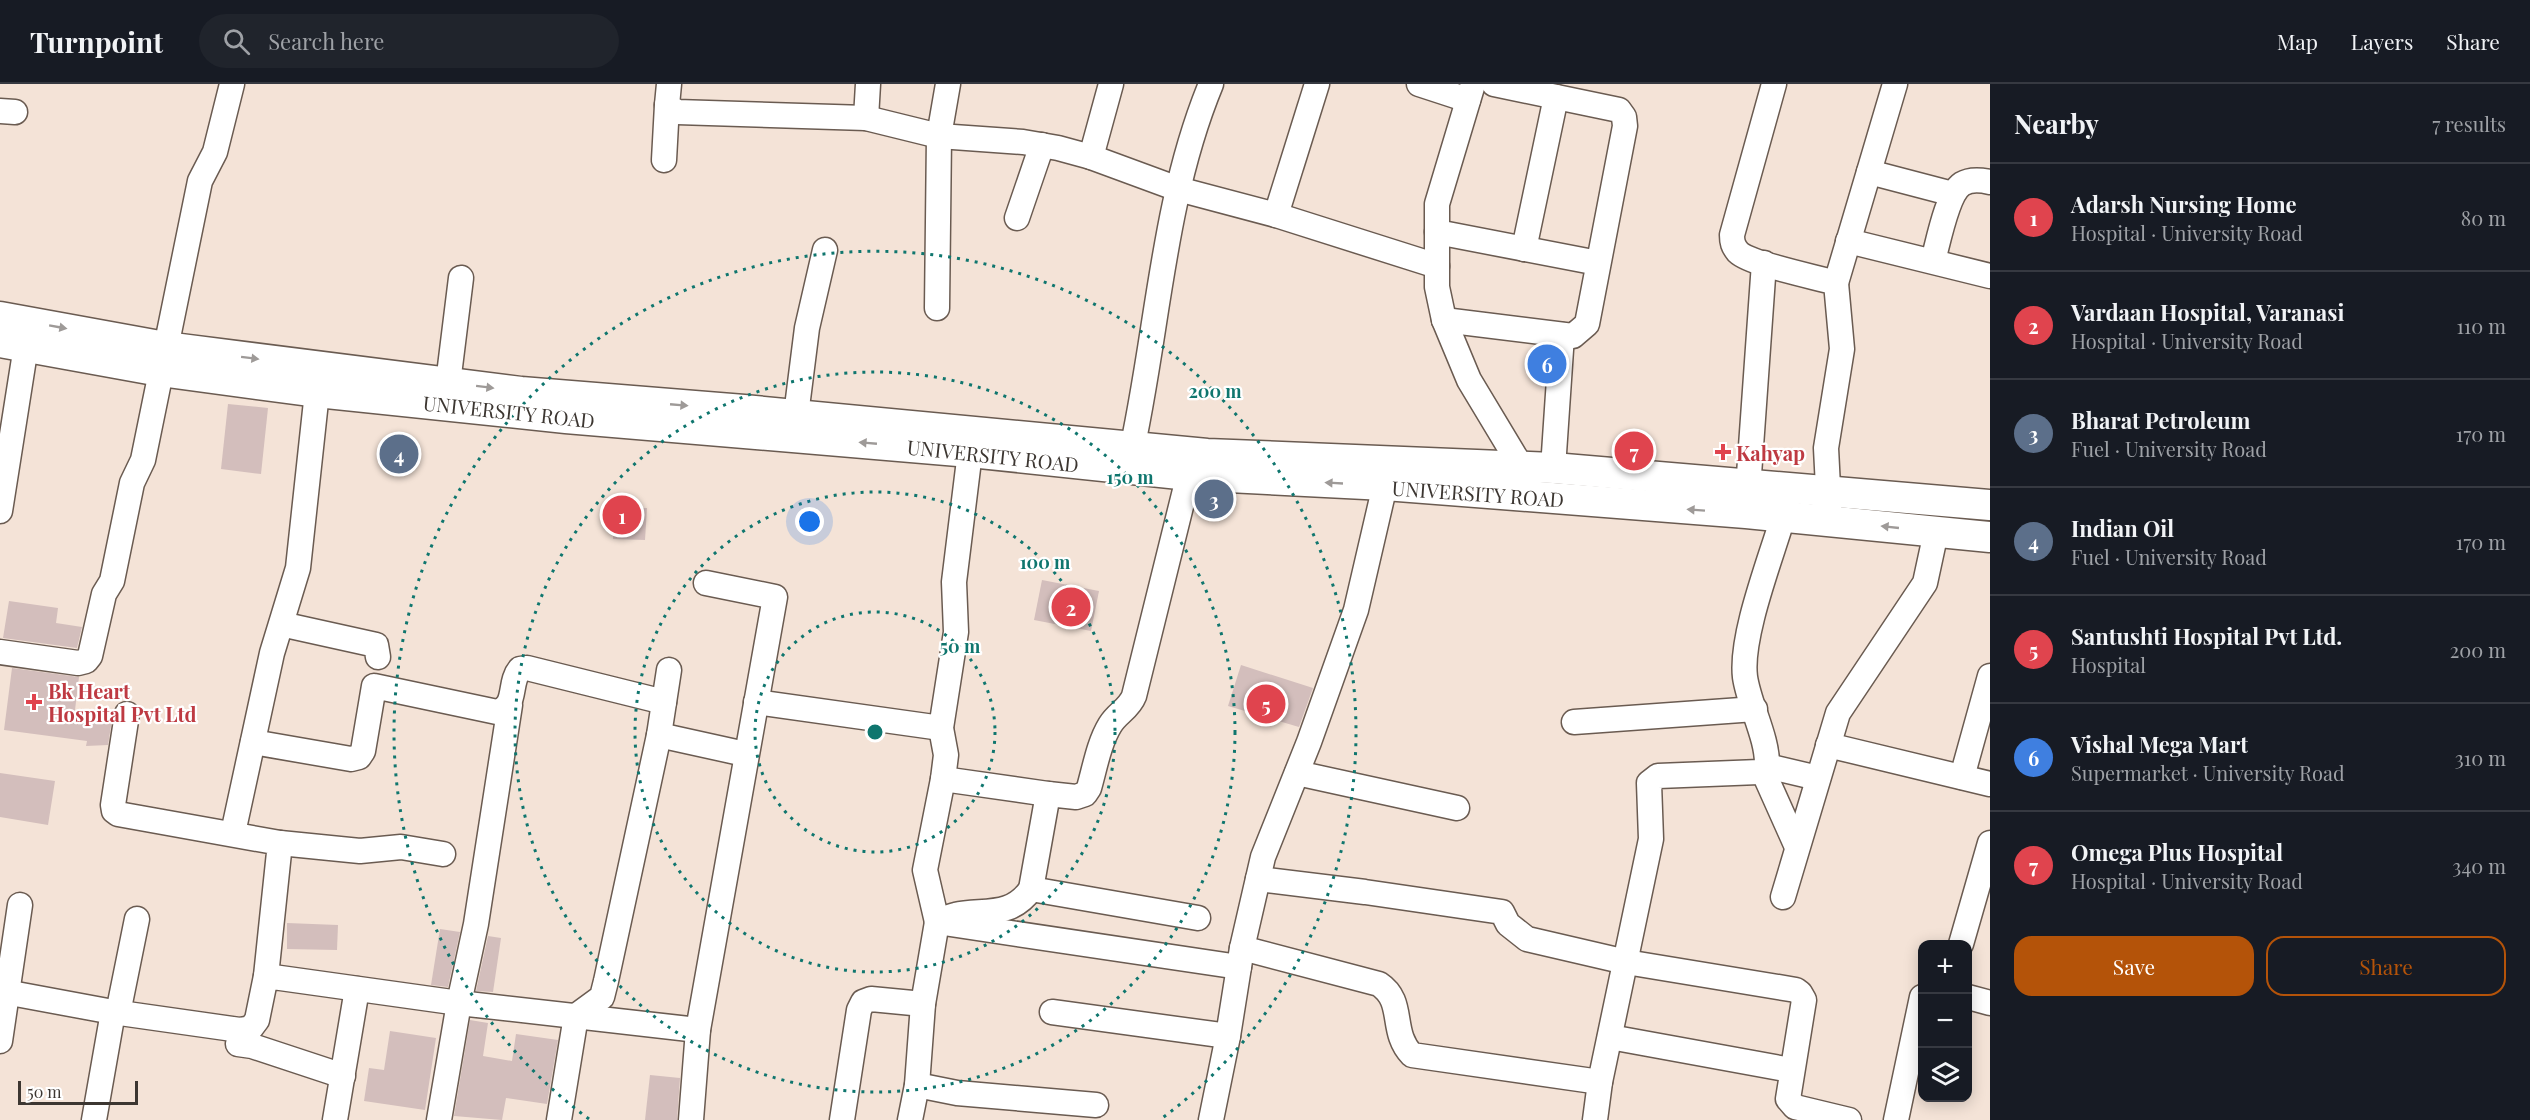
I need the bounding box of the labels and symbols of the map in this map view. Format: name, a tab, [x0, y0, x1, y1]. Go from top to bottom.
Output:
one-way arrow	[48, 322, 67, 331]
pin: 6	[1528, 342, 1566, 386]
one-way arrow	[241, 353, 260, 363]
text: 200 m	[1188, 379, 1242, 403]
one-way arrow	[476, 383, 495, 392]
street label: UNIVERSITY ROAD	[422, 389, 596, 433]
one-way arrow	[670, 400, 689, 409]
pin: 7	[1614, 428, 1654, 473]
pin: 4	[380, 432, 418, 476]
street label: UNIVERSITY ROAD	[906, 433, 1080, 477]
one-way arrow	[858, 439, 877, 448]
place label: Kahyap	[1736, 439, 1805, 466]
marker: Kahyap	[1714, 443, 1732, 461]
text: 150 m	[1106, 465, 1154, 489]
street label: UNIVERSITY ROAD	[1391, 474, 1565, 512]
pin: 3	[1194, 476, 1234, 522]
one-way arrow	[1324, 478, 1343, 487]
pin: 1	[602, 492, 642, 538]
one-way arrow	[1686, 505, 1705, 514]
your location	[795, 507, 824, 536]
one-way arrow	[1880, 523, 1899, 532]
text: 100 m	[1020, 550, 1071, 574]
pin: 2	[1052, 584, 1090, 630]
text: 50 m	[940, 634, 981, 658]
place label: Bk Heart Hospital Pvt Ltd	[48, 677, 196, 727]
pin: 5	[1246, 682, 1286, 726]
marker: Bk Heart Hospital Pvt Ltd	[25, 693, 43, 711]
centre of rings	[865, 722, 885, 742]
scale bar	[18, 1078, 138, 1106]

